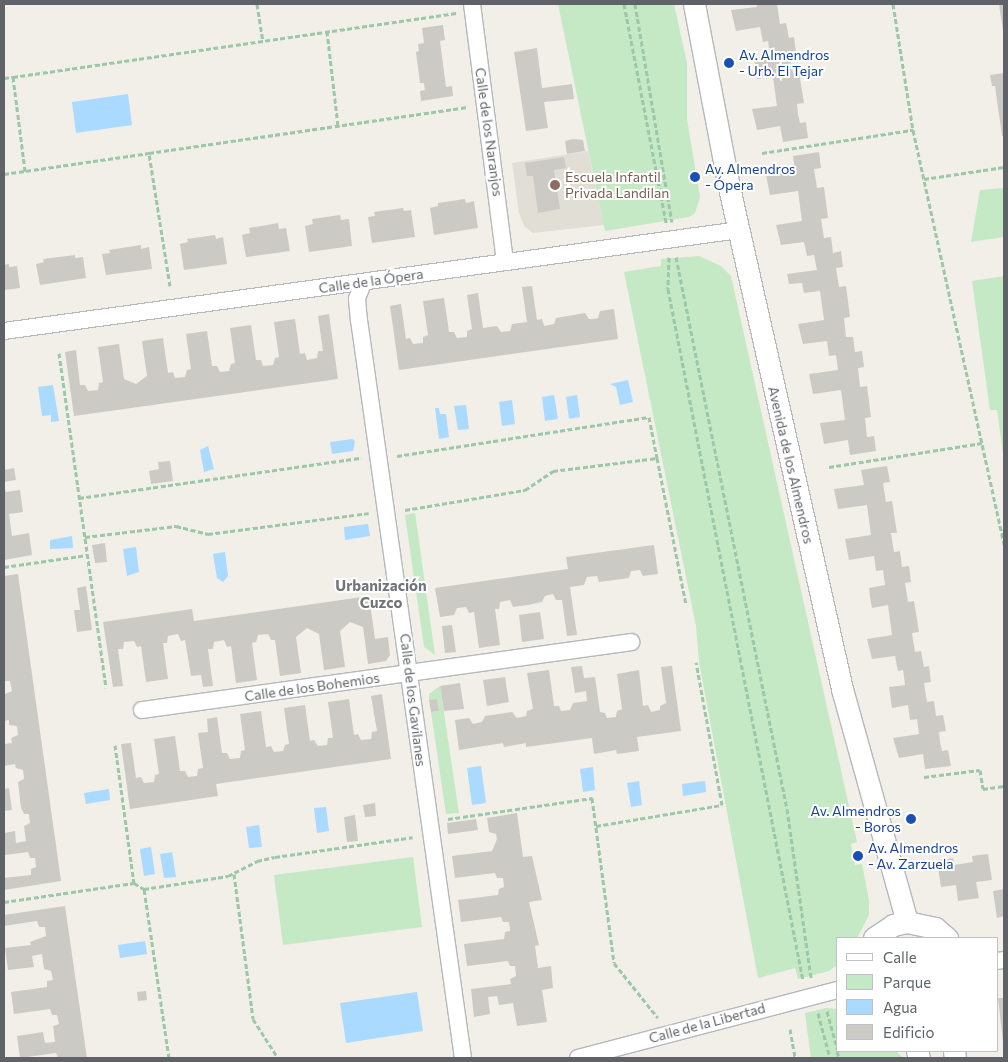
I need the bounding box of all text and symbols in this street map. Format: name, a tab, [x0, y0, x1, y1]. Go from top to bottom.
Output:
place label: Av. Almendros - Urb. El Tejar	[739, 47, 829, 80]
marker: Av. Almendros - Urb. El Tejar	[723, 57, 735, 69]
street label: Calle de los Naranjos	[472, 67, 506, 197]
place label: Av. Almendros - Ópera	[705, 161, 795, 193]
place label: Escuela Infantil Privada Landilan	[565, 169, 669, 202]
marker: Av. Almendros - Ópera	[689, 171, 701, 183]
marker: Escuela Infantil Privada Landilan	[549, 179, 561, 191]
street label: Calle de la Ópera	[318, 265, 424, 297]
street label: Avenida de los Almendros	[765, 385, 817, 545]
district label: Urbanización Cuzco	[335, 576, 427, 611]
street label: Calle de los Gavilanes	[397, 633, 429, 767]
street label: Calle de los Bohemios	[243, 669, 381, 705]
place label: Av. Almendros - Boros	[811, 803, 901, 836]
marker: Av. Almendros - Boros	[905, 813, 917, 825]
place label: Av. Almendros - Av. Zarzuela	[868, 840, 958, 872]
marker: Av. Almendros - Av. Zarzuela	[852, 850, 864, 862]
legend	[836, 937, 998, 1052]
text: Calle	[883, 948, 917, 966]
text: Parque	[883, 973, 931, 991]
text: Agua	[883, 998, 917, 1016]
street label: Calle de la Libertad	[647, 999, 767, 1047]
text: Edificio	[883, 1023, 934, 1041]

